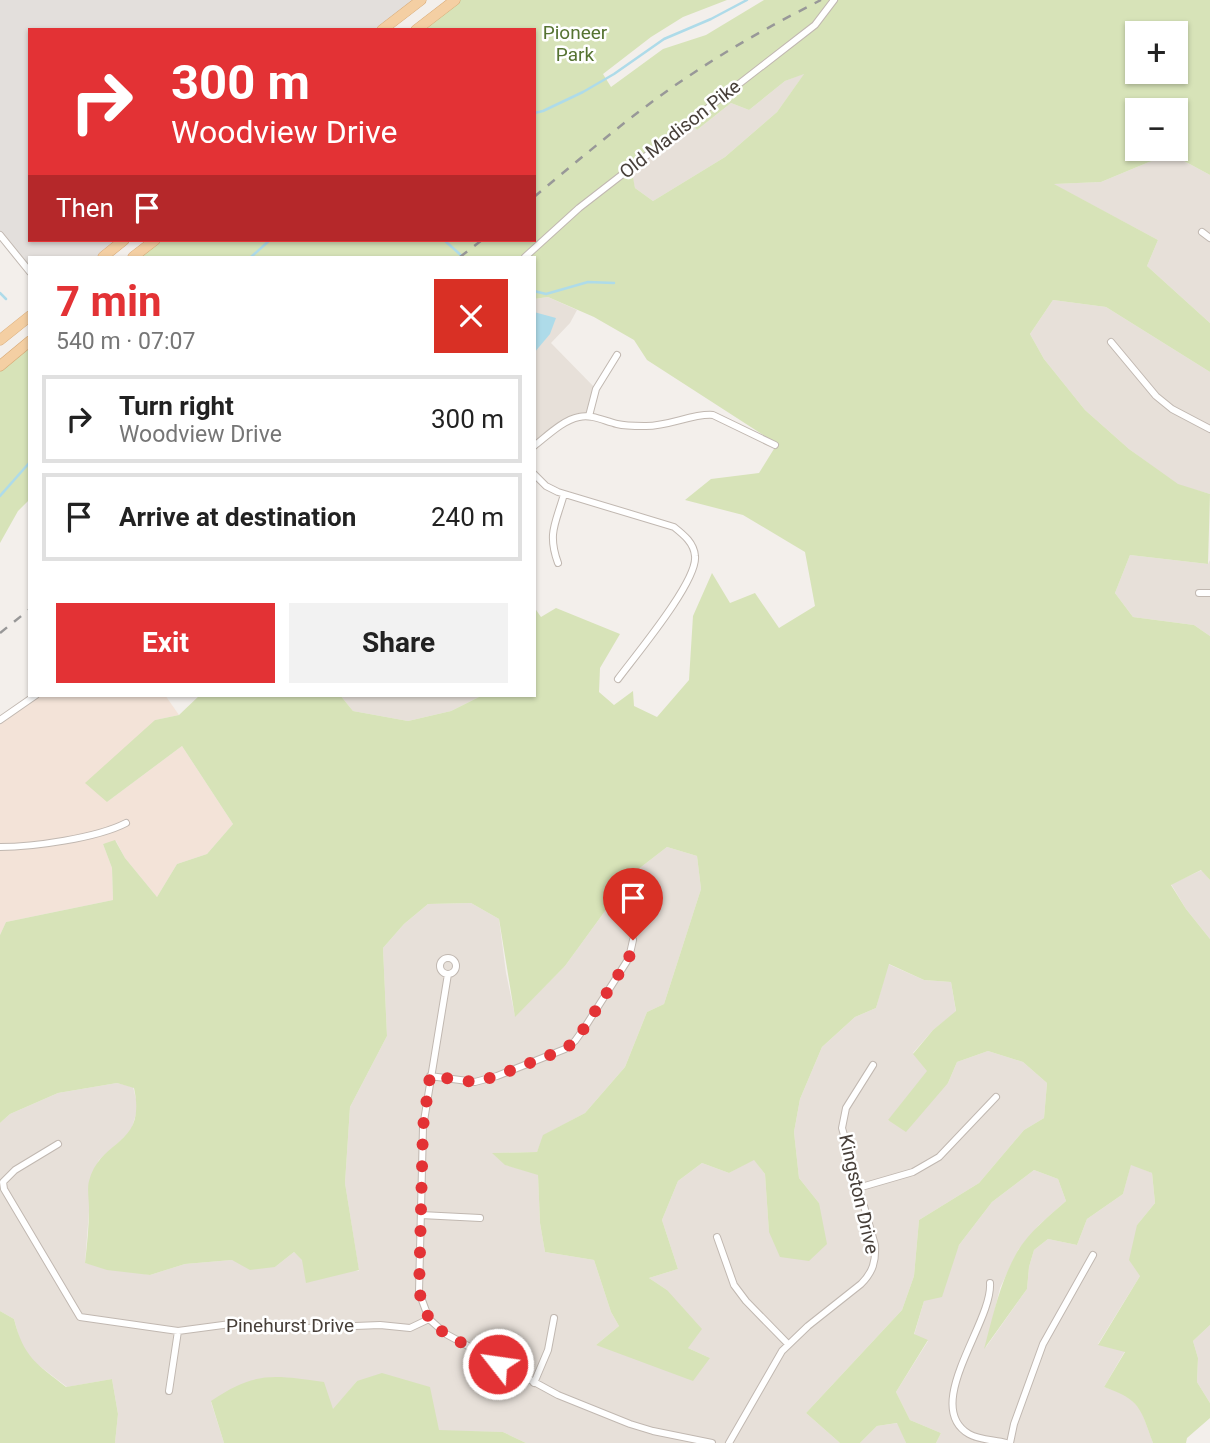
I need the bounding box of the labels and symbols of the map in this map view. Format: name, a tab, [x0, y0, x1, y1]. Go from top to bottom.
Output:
park label: Pioneer Park	[543, 21, 608, 66]
street label: Old Madison Pike	[615, 75, 745, 183]
pin	[603, 868, 663, 940]
street label: Kingston Drive	[834, 1132, 884, 1256]
street label: Pinehurst Drive	[226, 1314, 354, 1337]
position arrow	[461, 1327, 535, 1401]

